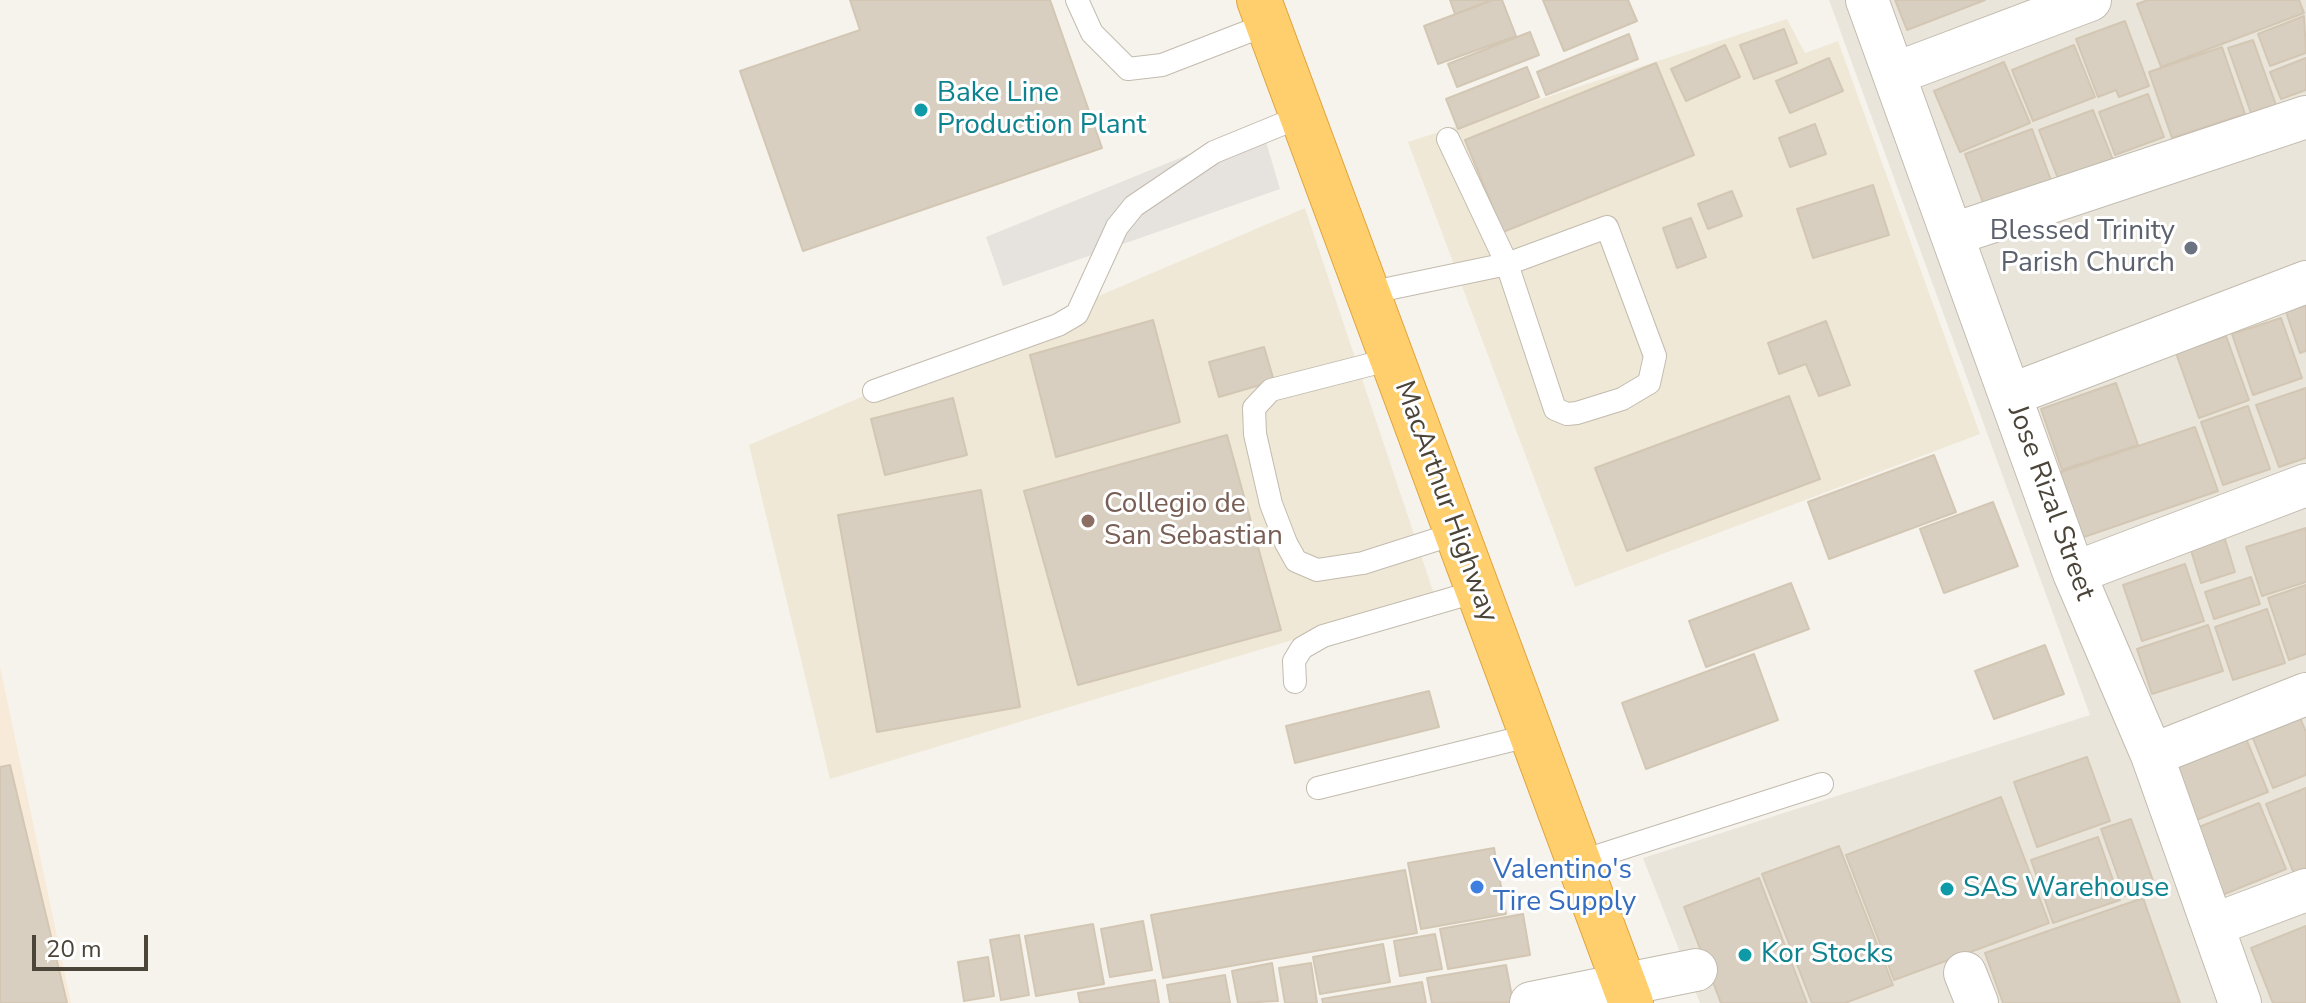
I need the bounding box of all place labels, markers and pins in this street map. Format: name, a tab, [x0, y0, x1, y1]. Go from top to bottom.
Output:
place label: Bake Line Production Plant	[937, 77, 1146, 143]
marker: Bake Line Production Plant	[912, 101, 930, 119]
place label: Blessed Trinity Parish Church	[1990, 215, 2175, 281]
marker: Blessed Trinity Parish Church	[2182, 239, 2200, 257]
place label: Collegio de San Sebastian	[1104, 488, 1283, 554]
marker: Collegio de San Sebastian	[1079, 512, 1097, 530]
place label: Valentino's Tire Supply	[1493, 854, 1636, 920]
place label: SAS Warehouse	[1963, 872, 2169, 906]
marker: Valentino's Tire Supply	[1468, 878, 1486, 896]
marker: SAS Warehouse	[1938, 880, 1956, 898]
place label: Kor Stocks	[1761, 938, 1894, 972]
marker: Kor Stocks	[1736, 946, 1754, 964]

